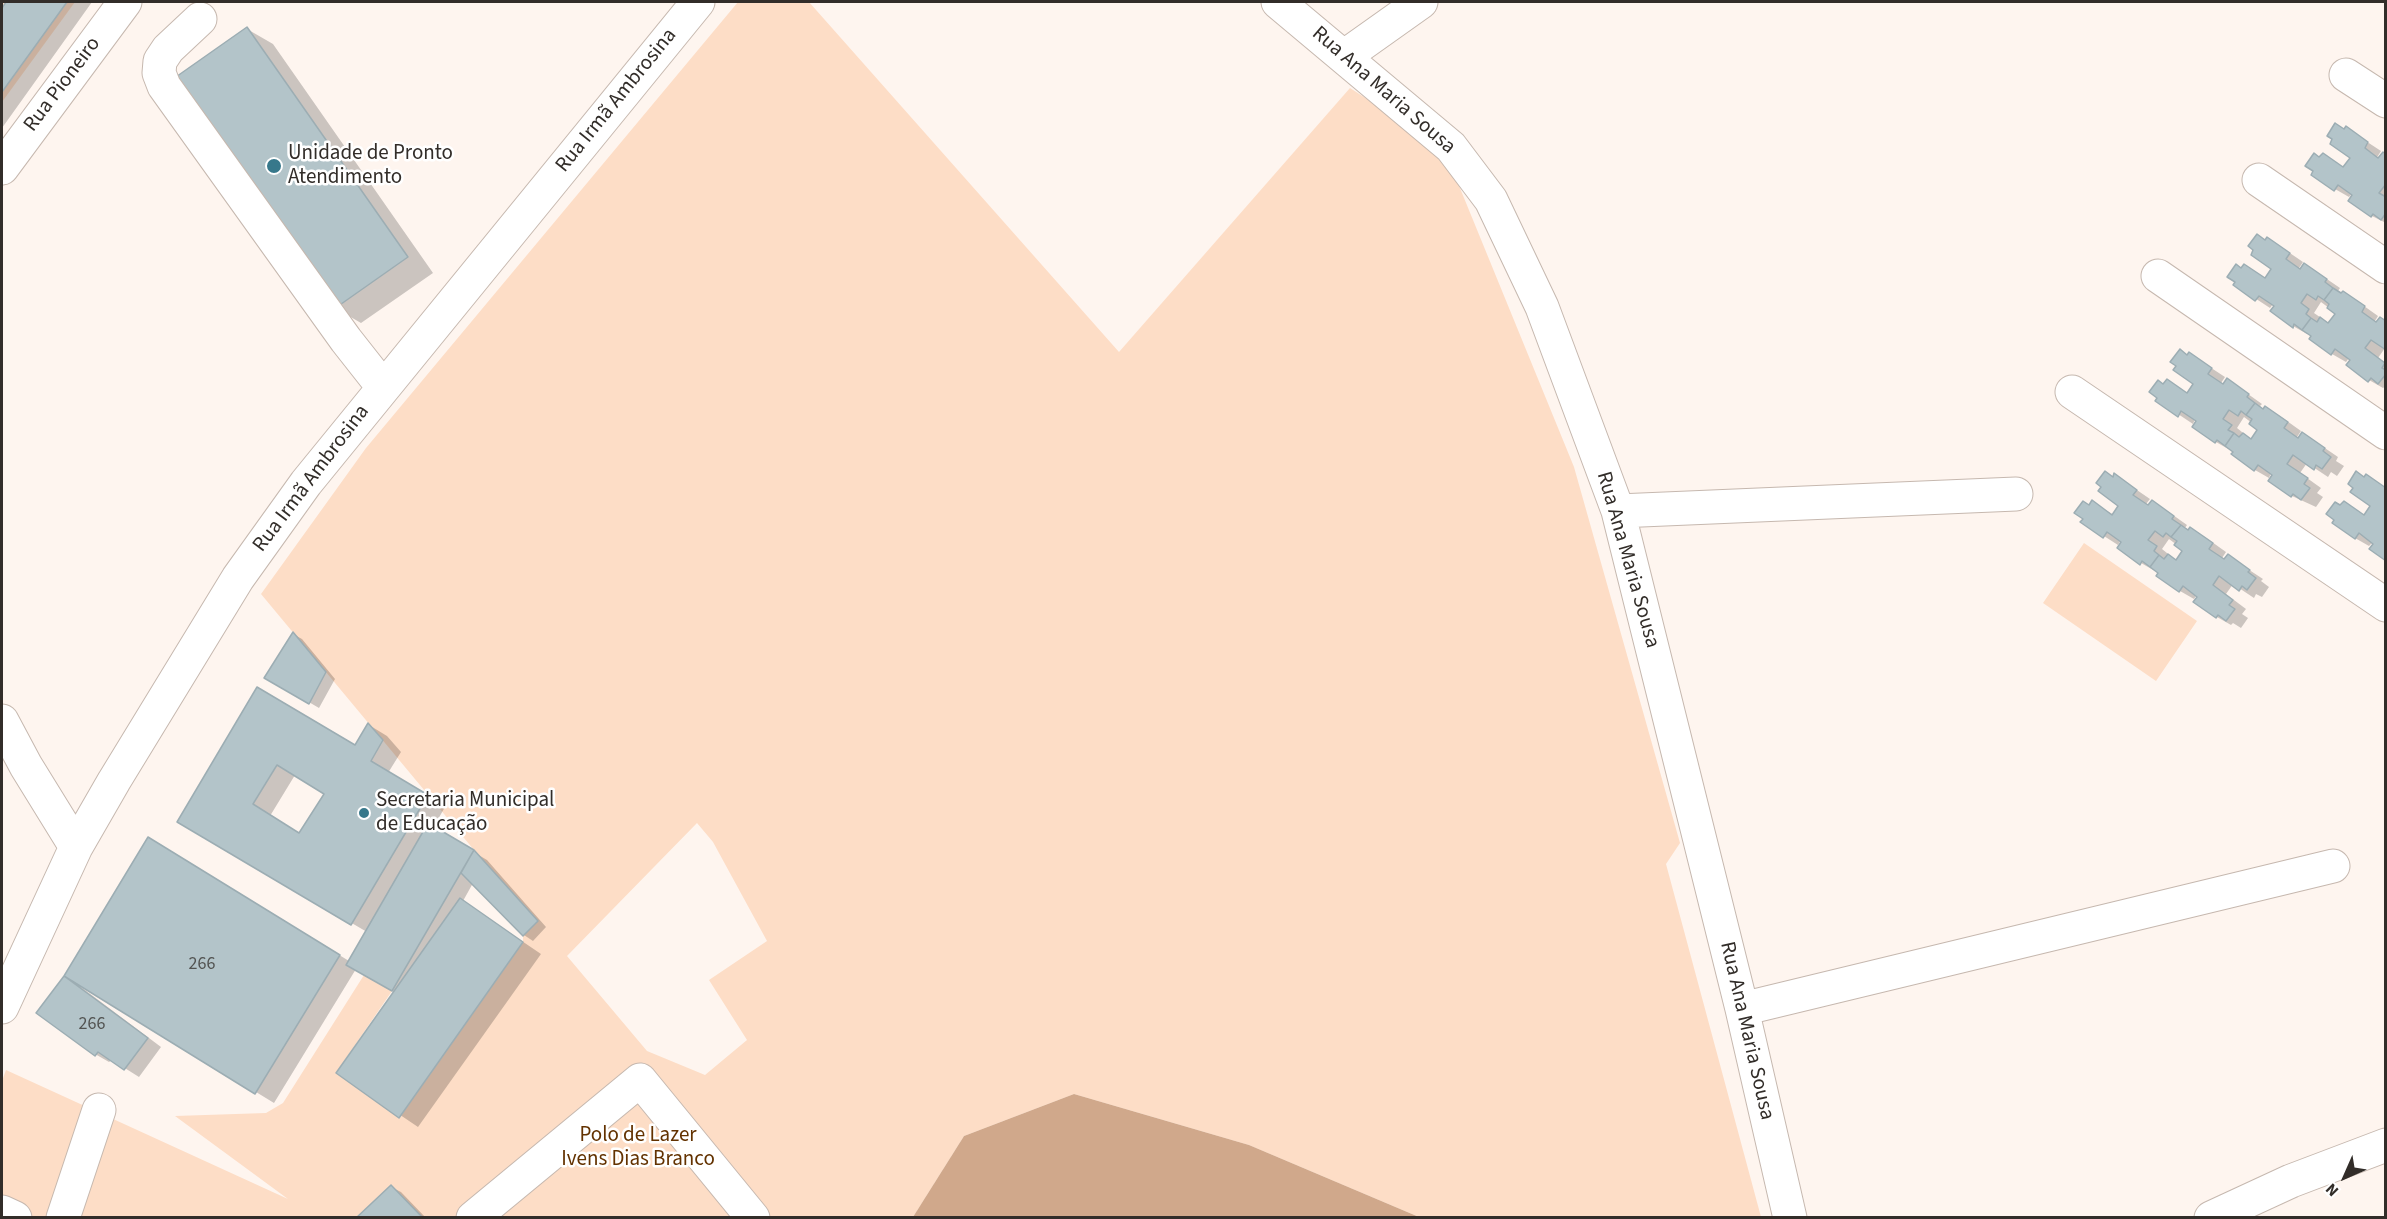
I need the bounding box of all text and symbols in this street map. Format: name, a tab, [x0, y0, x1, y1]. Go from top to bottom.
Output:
street label: Rua Ana Maria Sousa	[1306, 22, 1460, 160]
street label: Rua Irmã Ambrosina	[551, 24, 683, 178]
street label: Rua Pioneiro	[19, 33, 107, 137]
place label: Unidade de Pronto Atendimento	[288, 141, 453, 191]
marker: Unidade de Pronto Atendimento	[265, 157, 283, 175]
street label: Rua Irmã Ambrosina	[248, 400, 376, 558]
street label: Rua Ana Maria Sousa	[1590, 469, 1664, 651]
place label: Secretaria Municipal de Educação	[376, 788, 554, 838]
marker: Secretaria Municipal de Educação	[357, 806, 371, 820]
street label: Rua Ana Maria Sousa	[1713, 939, 1779, 1123]
house number: 266	[189, 954, 215, 976]
house number: 266	[79, 1014, 105, 1036]
park label: Polo de Lazer Ivens Dias Branco	[561, 1123, 715, 1173]
north arrow	[2315, 1147, 2375, 1207]
text: N	[2321, 1178, 2344, 1201]

